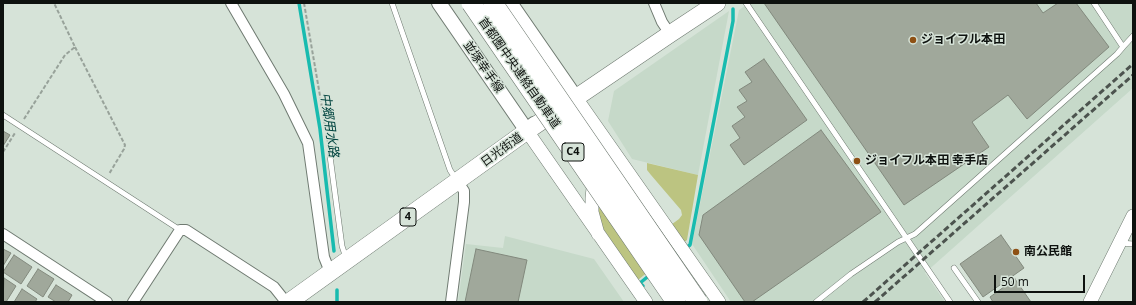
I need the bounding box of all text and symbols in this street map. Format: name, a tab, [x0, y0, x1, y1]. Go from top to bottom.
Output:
street label: 首都圏中央連絡自動車道	[475, 15, 563, 131]
place label: ジョイフル本田	[921, 33, 1005, 47]
marker: ジョイフル本田	[908, 35, 918, 45]
street label: 並塚幸手線	[460, 38, 506, 96]
water label: 中郷用水路	[317, 92, 341, 158]
street label: 日光街道	[478, 130, 526, 170]
road number: C4	[562, 143, 584, 161]
place label: ジョイフル本田 幸手店	[865, 154, 988, 168]
marker: ジョイフル本田 幸手店	[852, 156, 862, 166]
road number: 4	[400, 208, 416, 226]
place label: 南公民館	[1024, 245, 1072, 259]
marker: 南公民館	[1011, 247, 1021, 257]
scale bar	[996, 267, 1087, 293]
text: 50 m	[1001, 273, 1029, 290]

